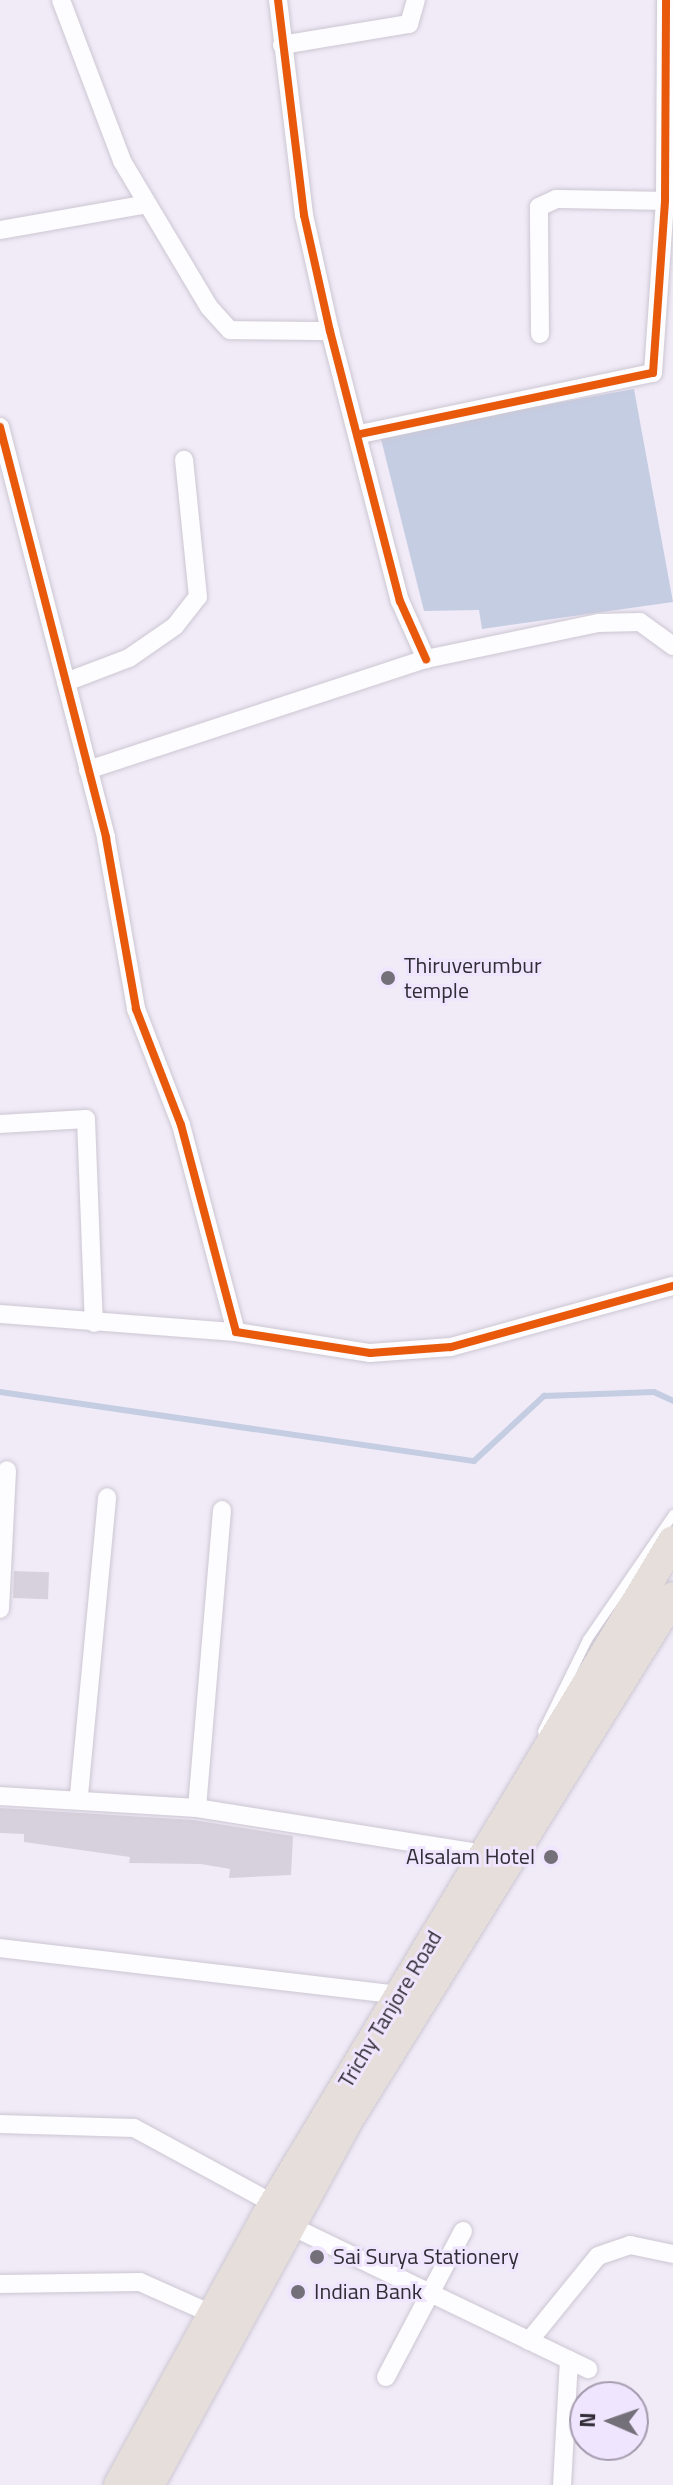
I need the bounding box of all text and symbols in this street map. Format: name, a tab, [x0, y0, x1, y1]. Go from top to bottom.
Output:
place label: Thiruverumbur temple	[404, 952, 542, 1004]
marker: Thiruverumbur temple	[379, 969, 397, 987]
place label: Alsalam Hotel	[406, 1844, 535, 1870]
marker: Alsalam Hotel	[542, 1848, 560, 1866]
street label: Trichy Tanjore Road	[333, 1926, 447, 2092]
place label: Sai Surya Stationery	[333, 2244, 519, 2270]
marker: Sai Surya Stationery	[308, 2248, 326, 2266]
place label: Indian Bank	[314, 2279, 422, 2305]
marker: Indian Bank	[289, 2283, 307, 2301]
north arrow	[569, 2381, 649, 2461]
text: N	[570, 2412, 604, 2428]

